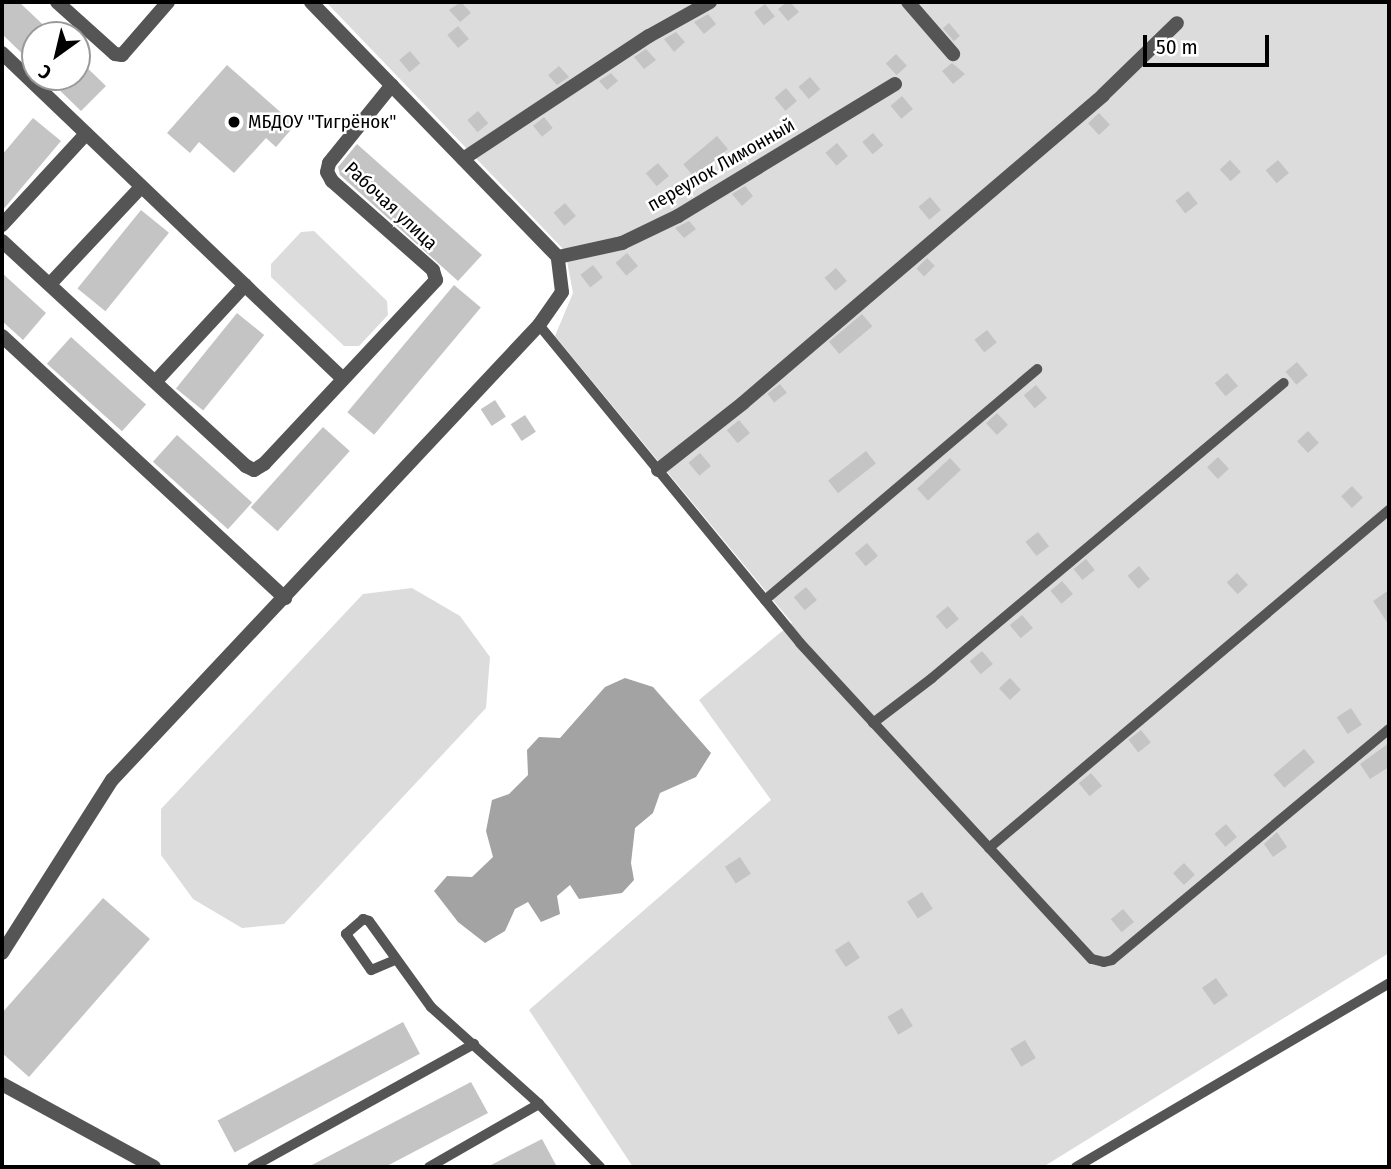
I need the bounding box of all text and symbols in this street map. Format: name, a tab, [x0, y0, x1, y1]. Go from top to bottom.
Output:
north arrow	[21, 21, 91, 91]
scale bar	[1146, 21, 1272, 65]
text: 50 m	[1156, 34, 1198, 60]
text: С	[35, 60, 56, 84]
place label: МБДОУ "Тигрёнок"	[248, 111, 396, 133]
marker: МБДОУ "Тигрёнок"	[226, 114, 242, 130]
street label: переулок Лимонный	[643, 114, 799, 216]
street label: Рабочая улица	[340, 157, 442, 255]

